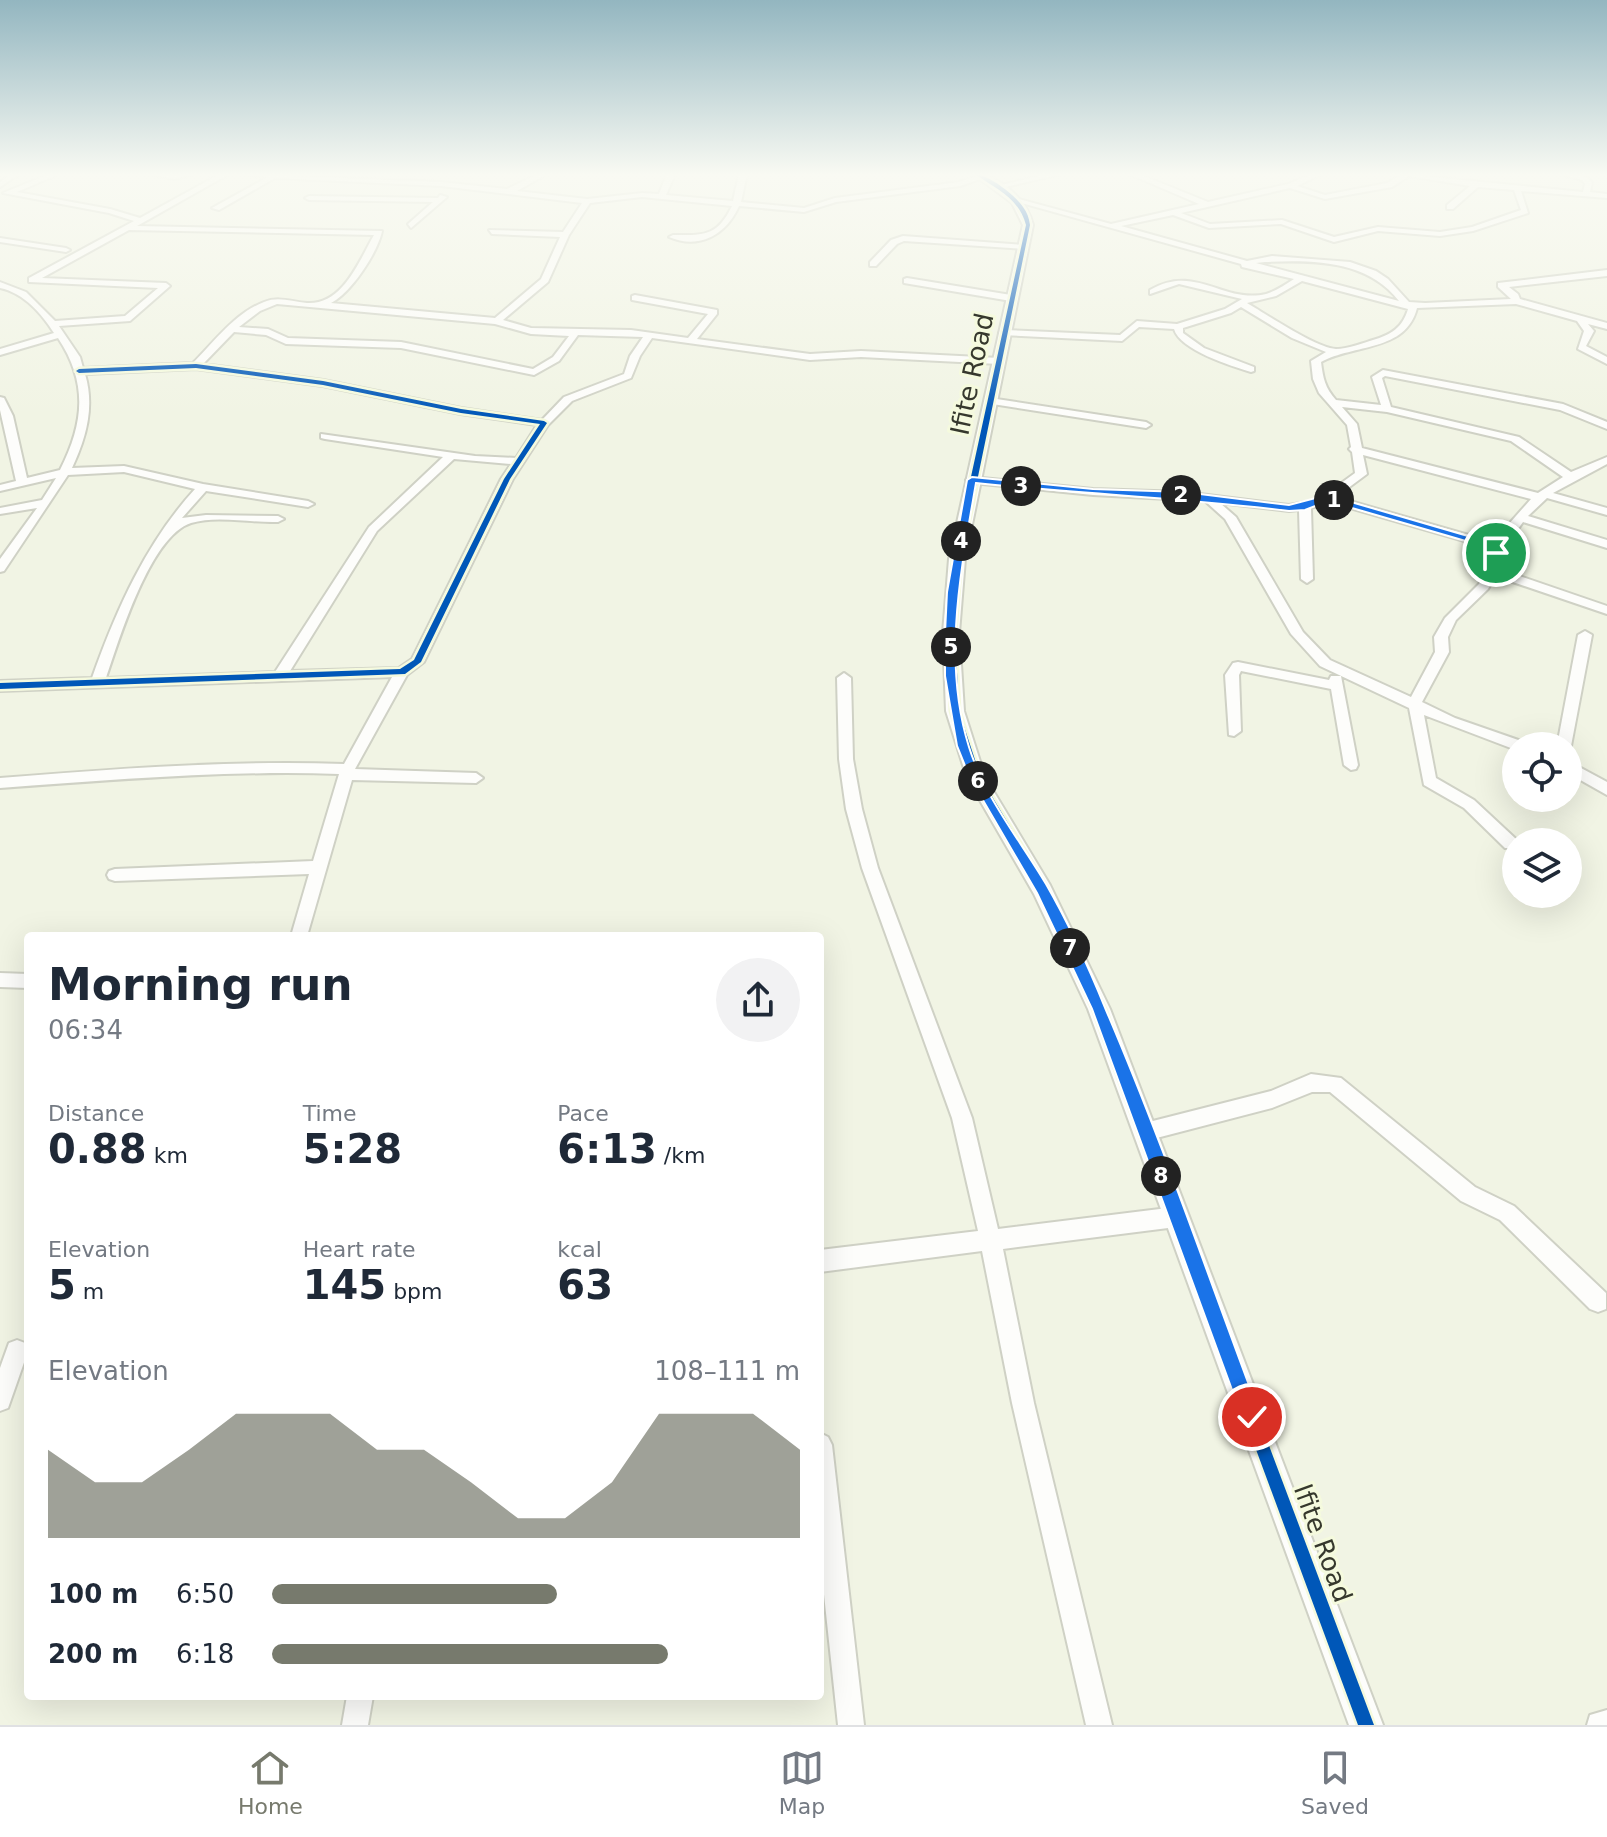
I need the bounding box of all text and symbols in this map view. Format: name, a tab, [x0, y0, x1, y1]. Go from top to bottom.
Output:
street label: Ifite Road	[944, 310, 1000, 438]
pin: 3	[1001, 466, 1041, 506]
text: 3	[1013, 473, 1029, 498]
pin: 2	[1161, 475, 1201, 515]
pin: 1	[1314, 480, 1354, 520]
text: 2	[1173, 482, 1189, 507]
text: 1	[1326, 487, 1342, 512]
pin	[1462, 519, 1530, 587]
pin: 4	[941, 521, 981, 561]
text: 4	[953, 528, 969, 553]
icon: arrive	[1474, 531, 1518, 575]
pin: 5	[931, 627, 971, 667]
text: 5	[943, 634, 959, 659]
map controls	[1502, 732, 1582, 908]
button: locate	[1502, 732, 1582, 812]
pin: 6	[958, 761, 998, 801]
text: 6	[970, 768, 986, 793]
button: layers	[1502, 828, 1582, 908]
pin: 7	[1050, 928, 1090, 968]
text: 7	[1062, 935, 1078, 960]
button: share	[716, 958, 800, 1042]
text: Morning run	[48, 959, 353, 1010]
text: 06:34	[48, 1015, 123, 1045]
text: Distance	[48, 1101, 144, 1126]
text: Time	[303, 1101, 357, 1126]
text: Pace	[557, 1101, 609, 1126]
text: 0.88	[48, 1126, 147, 1172]
text: 5:28	[303, 1126, 402, 1172]
text: 6:13	[557, 1126, 657, 1172]
text: km	[147, 1143, 188, 1168]
text: /km	[657, 1143, 705, 1168]
pin: 8	[1141, 1156, 1181, 1196]
text: 8	[1153, 1163, 1169, 1188]
text: Elevation	[48, 1237, 150, 1262]
text: Heart rate	[303, 1237, 416, 1262]
text: kcal	[557, 1237, 602, 1262]
text: 5	[48, 1262, 76, 1308]
text: 145	[303, 1262, 386, 1308]
text: 63	[557, 1262, 613, 1308]
text: m	[76, 1279, 104, 1304]
text: bpm	[386, 1279, 443, 1304]
text: Elevation	[48, 1356, 169, 1386]
text: 108–111 m	[654, 1356, 800, 1386]
pin	[1218, 1383, 1286, 1451]
icon: check	[1230, 1395, 1274, 1439]
street label: Ifite Road	[1288, 1480, 1358, 1606]
text: 100 m	[48, 1579, 138, 1609]
text: 6:50	[176, 1579, 234, 1609]
text: 200 m	[48, 1639, 138, 1669]
text: 6:18	[176, 1639, 234, 1669]
tab: Home	[238, 1746, 303, 1819]
tab: Map	[779, 1746, 825, 1819]
tab: Saved	[1301, 1746, 1369, 1819]

